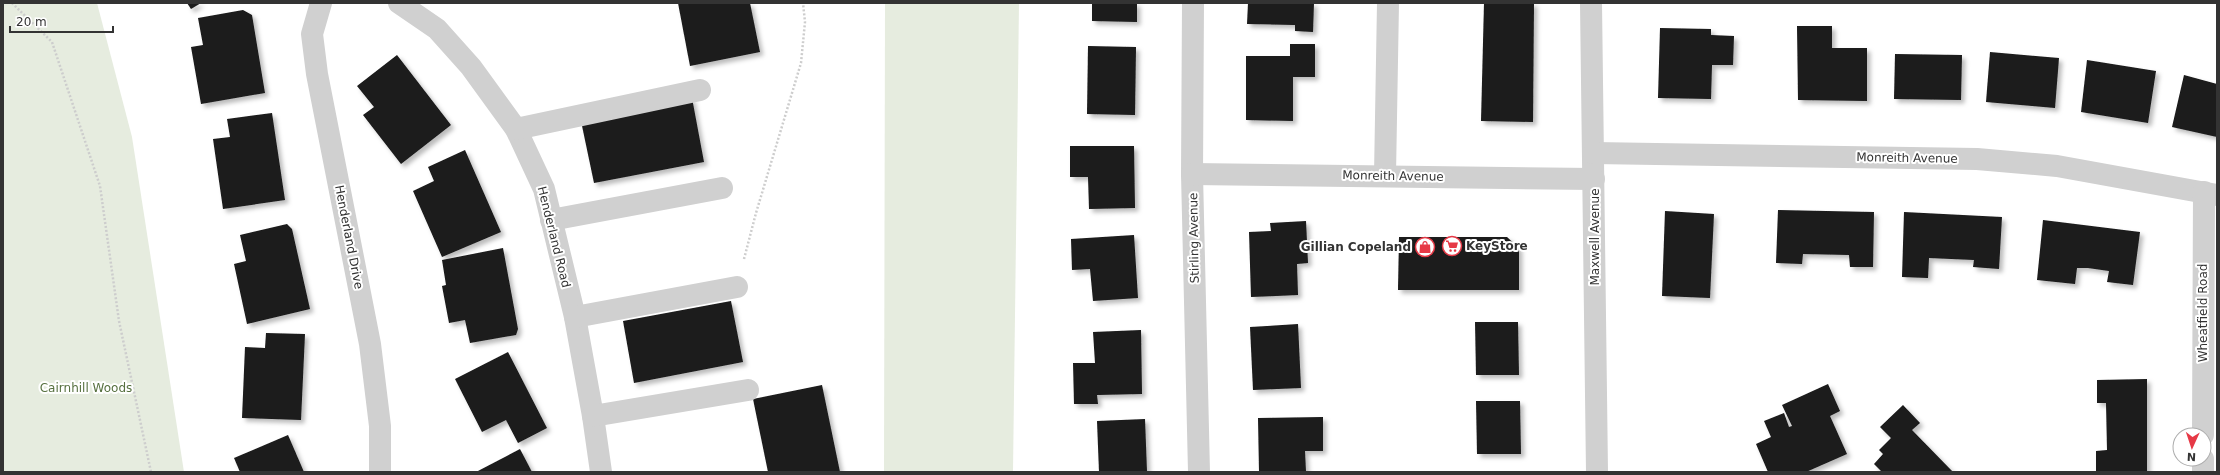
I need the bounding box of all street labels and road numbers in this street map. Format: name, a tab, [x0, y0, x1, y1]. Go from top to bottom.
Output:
street label: Monreith Avenue	[1856, 150, 1958, 166]
street label: Monreith Avenue	[1342, 168, 1444, 184]
street label: Henderland Drive	[332, 184, 366, 290]
street label: Henderland Road	[535, 185, 573, 289]
street label: Maxwell Avenue	[1588, 188, 1602, 286]
street label: Stirling Avenue	[1186, 192, 1202, 284]
street label: Wheatfield Road	[2196, 264, 2210, 362]

